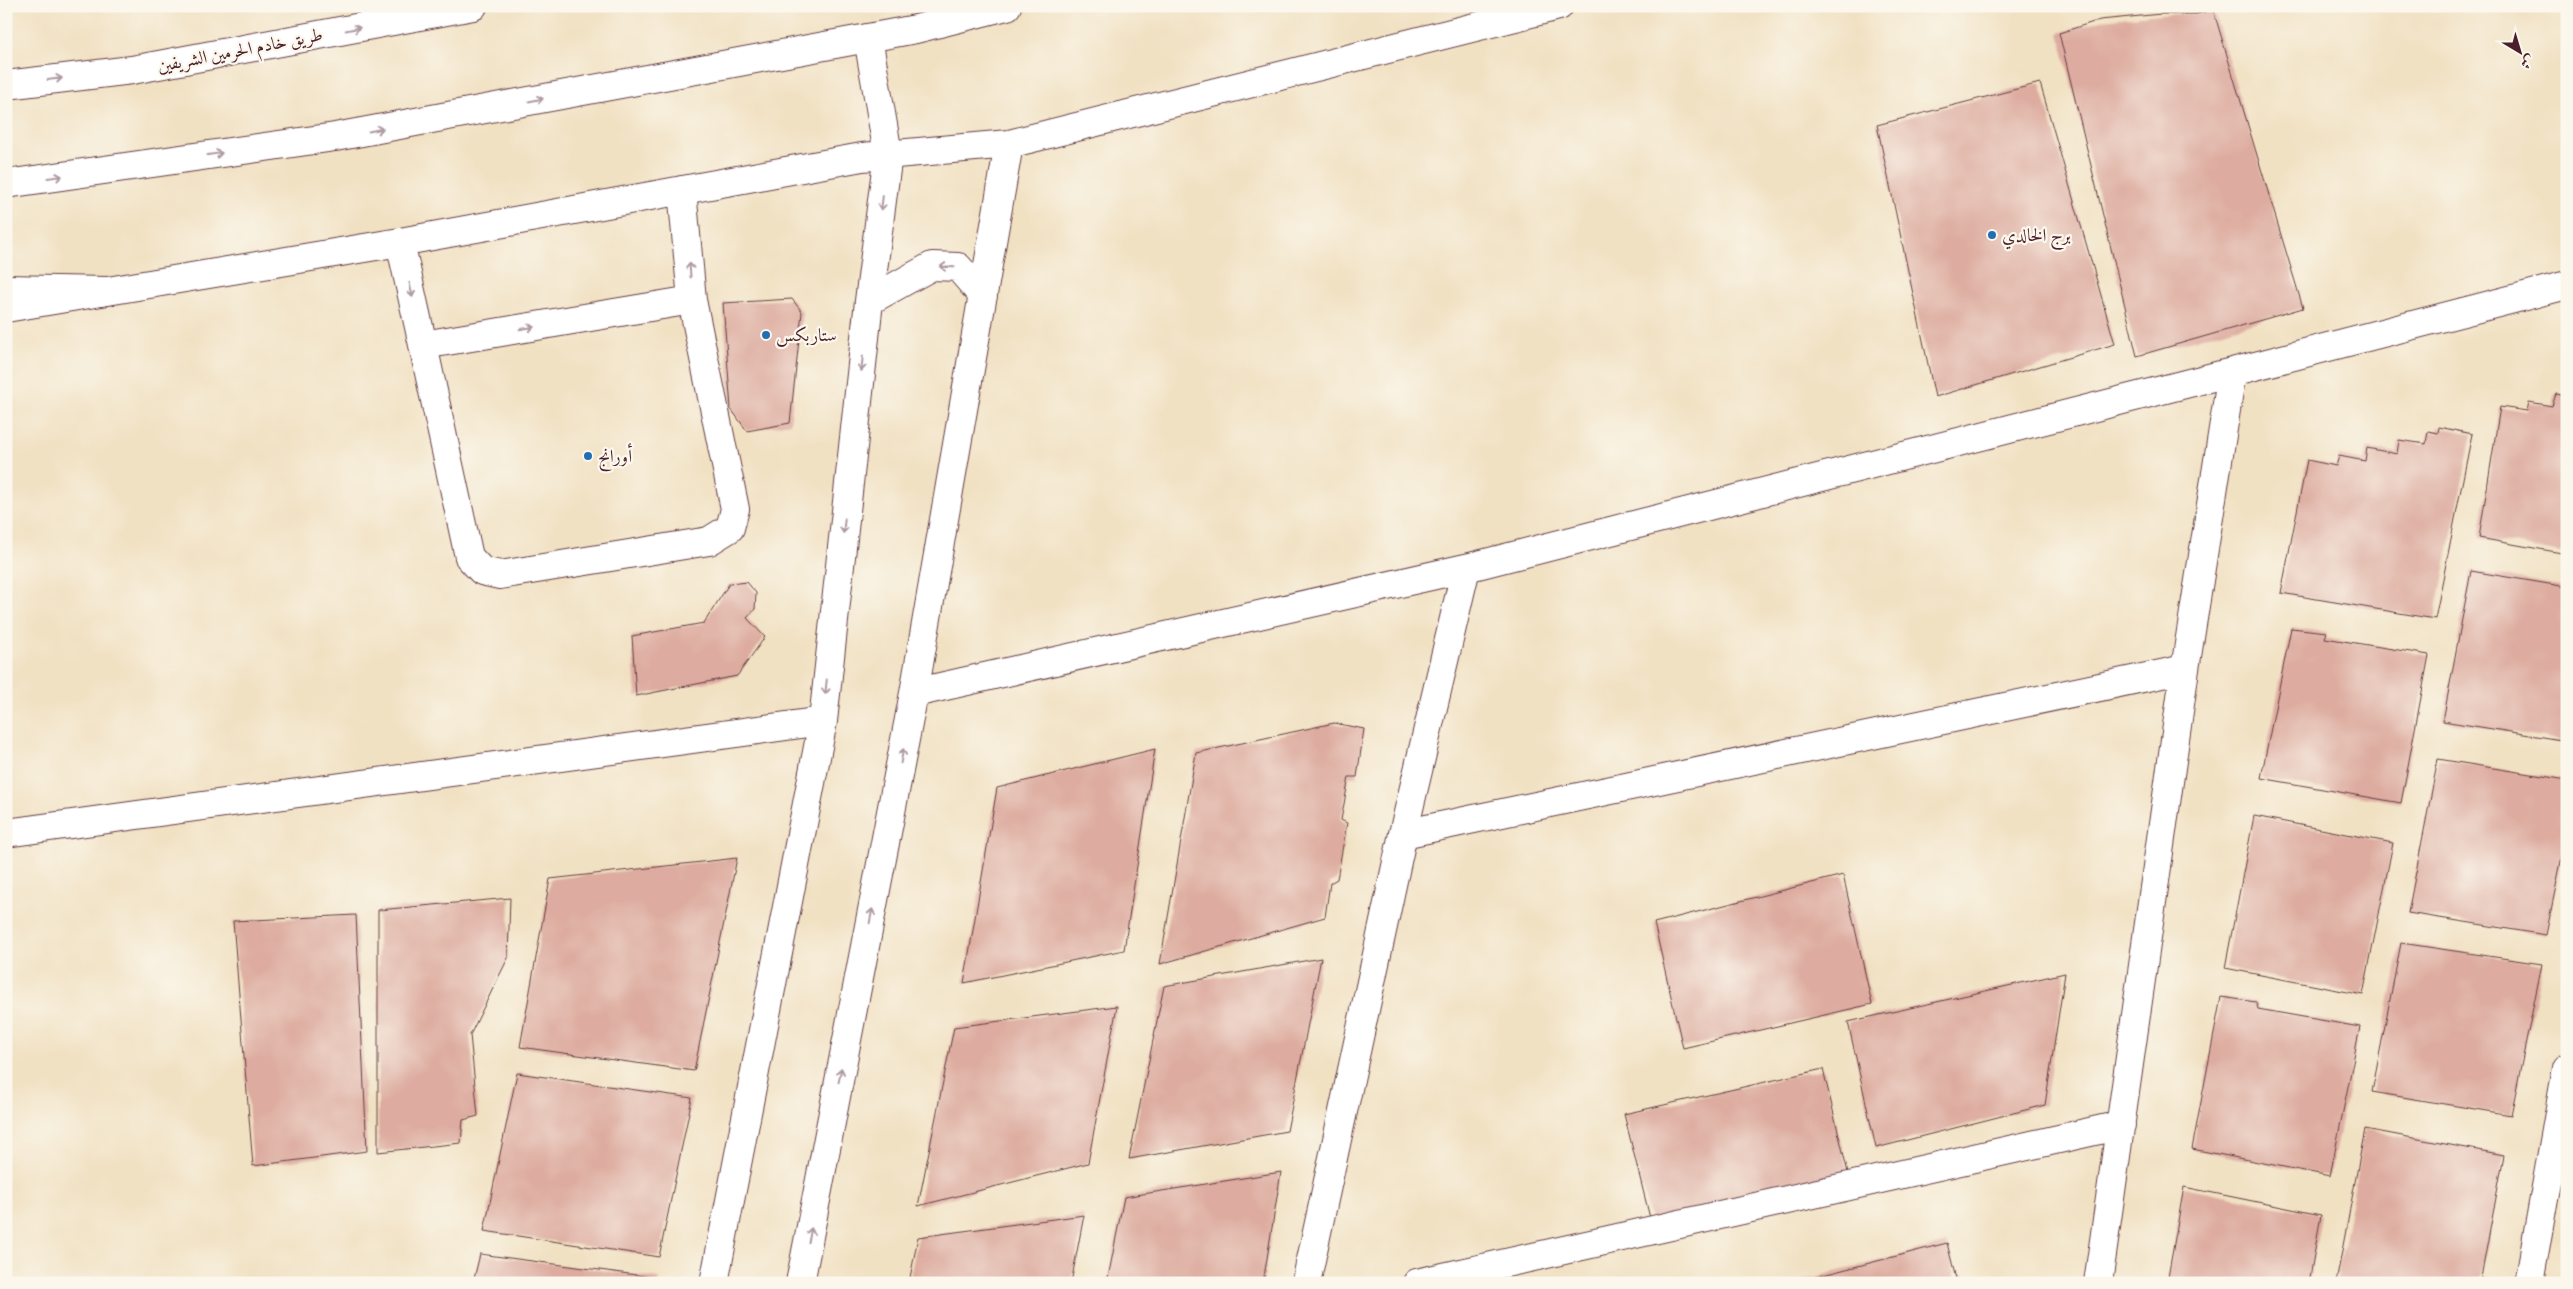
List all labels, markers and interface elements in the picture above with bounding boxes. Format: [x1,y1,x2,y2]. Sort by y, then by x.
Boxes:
street label: طريق خادم الحرمين الشريفين [156,23,325,82]
one-way arrow [344,23,360,33]
north arrow [2496,28,2546,78]
text: ش [2517,51,2538,73]
one-way arrow [46,74,62,84]
one-way arrow [527,95,543,104]
one-way arrow [368,124,384,134]
one-way arrow [207,149,223,159]
one-way arrow [46,172,62,182]
one-way arrow [876,194,886,210]
place label: برج الخالدي [2002,224,2071,251]
marker: برج الخالدي [1986,229,1998,241]
one-way arrow [685,262,694,278]
one-way arrow [940,262,956,271]
one-way arrow [407,281,416,297]
one-way arrow [519,322,535,332]
place label: ستاربكس [776,324,837,347]
marker: ستاربكس [760,329,772,341]
one-way arrow [857,356,867,372]
place label: أورانج [598,443,633,472]
marker: أورانج [582,450,594,462]
one-way arrow [839,517,849,533]
one-way arrow [821,679,831,695]
one-way arrow [897,749,907,765]
one-way arrow [867,908,876,924]
one-way arrow [836,1068,846,1084]
one-way arrow [805,1227,815,1243]

